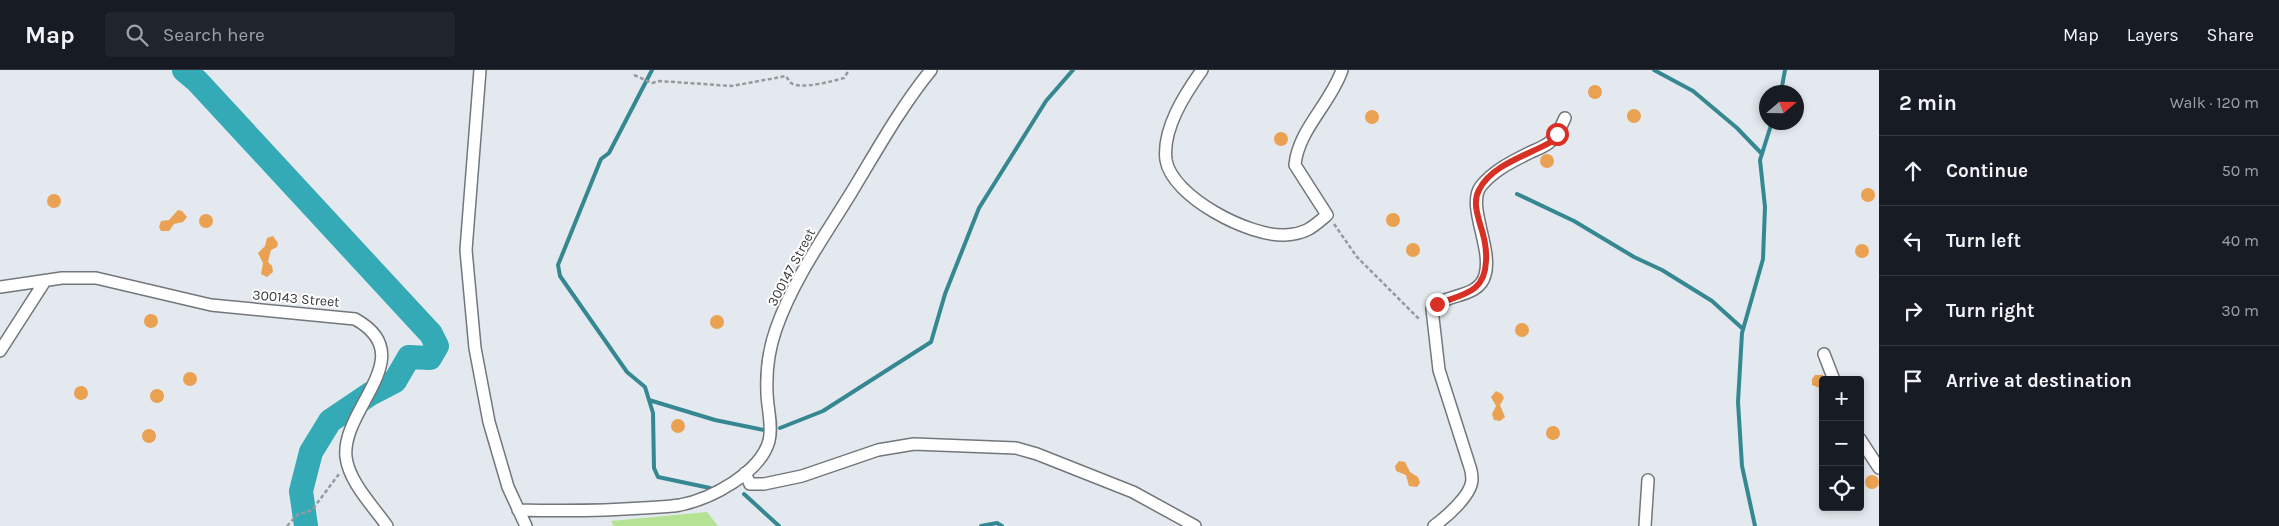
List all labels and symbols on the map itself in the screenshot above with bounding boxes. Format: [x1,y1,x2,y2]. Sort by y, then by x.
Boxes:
north arrow [1759,85,1804,130]
route start [1546,123,1569,146]
street label: 300147 Street [764,225,819,309]
street label: 300143 Street [252,286,340,311]
route end [1426,293,1449,316]

